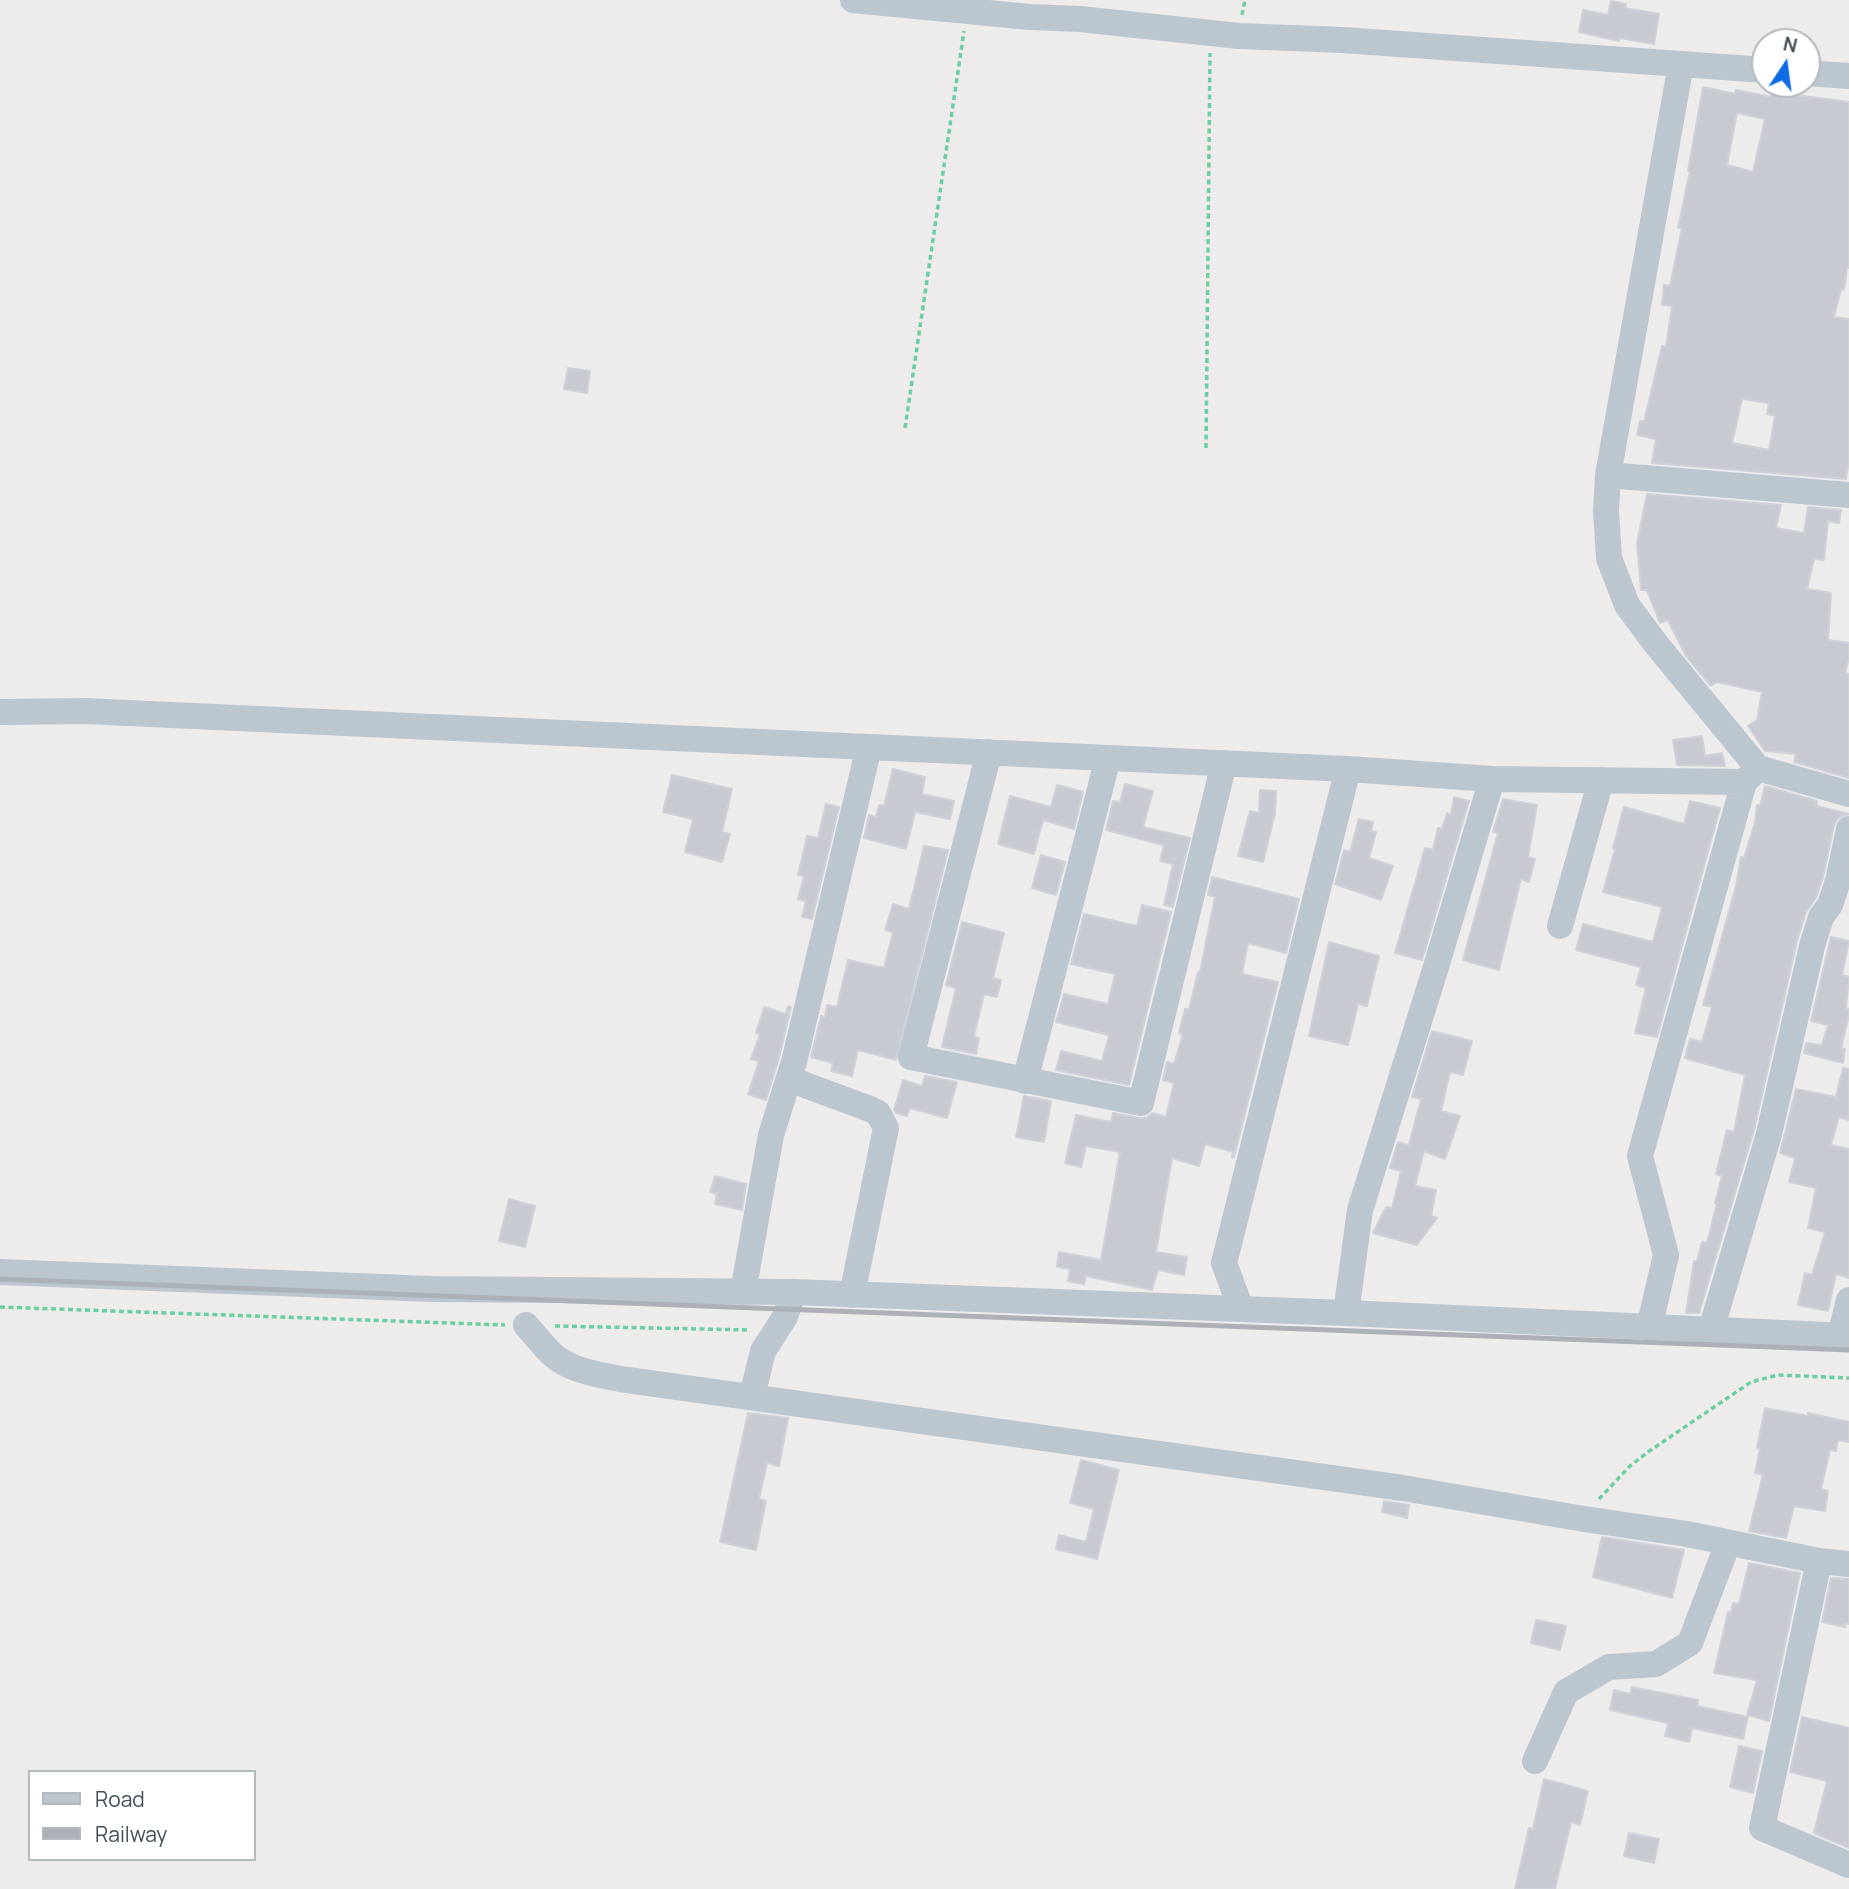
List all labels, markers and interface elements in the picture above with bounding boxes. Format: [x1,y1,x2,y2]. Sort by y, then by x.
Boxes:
north arrow [1751,28,1821,98]
text: N [1781,30,1800,59]
legend [28,1770,256,1861]
text: Road [95,1785,145,1813]
text: Railway [95,1820,167,1848]

